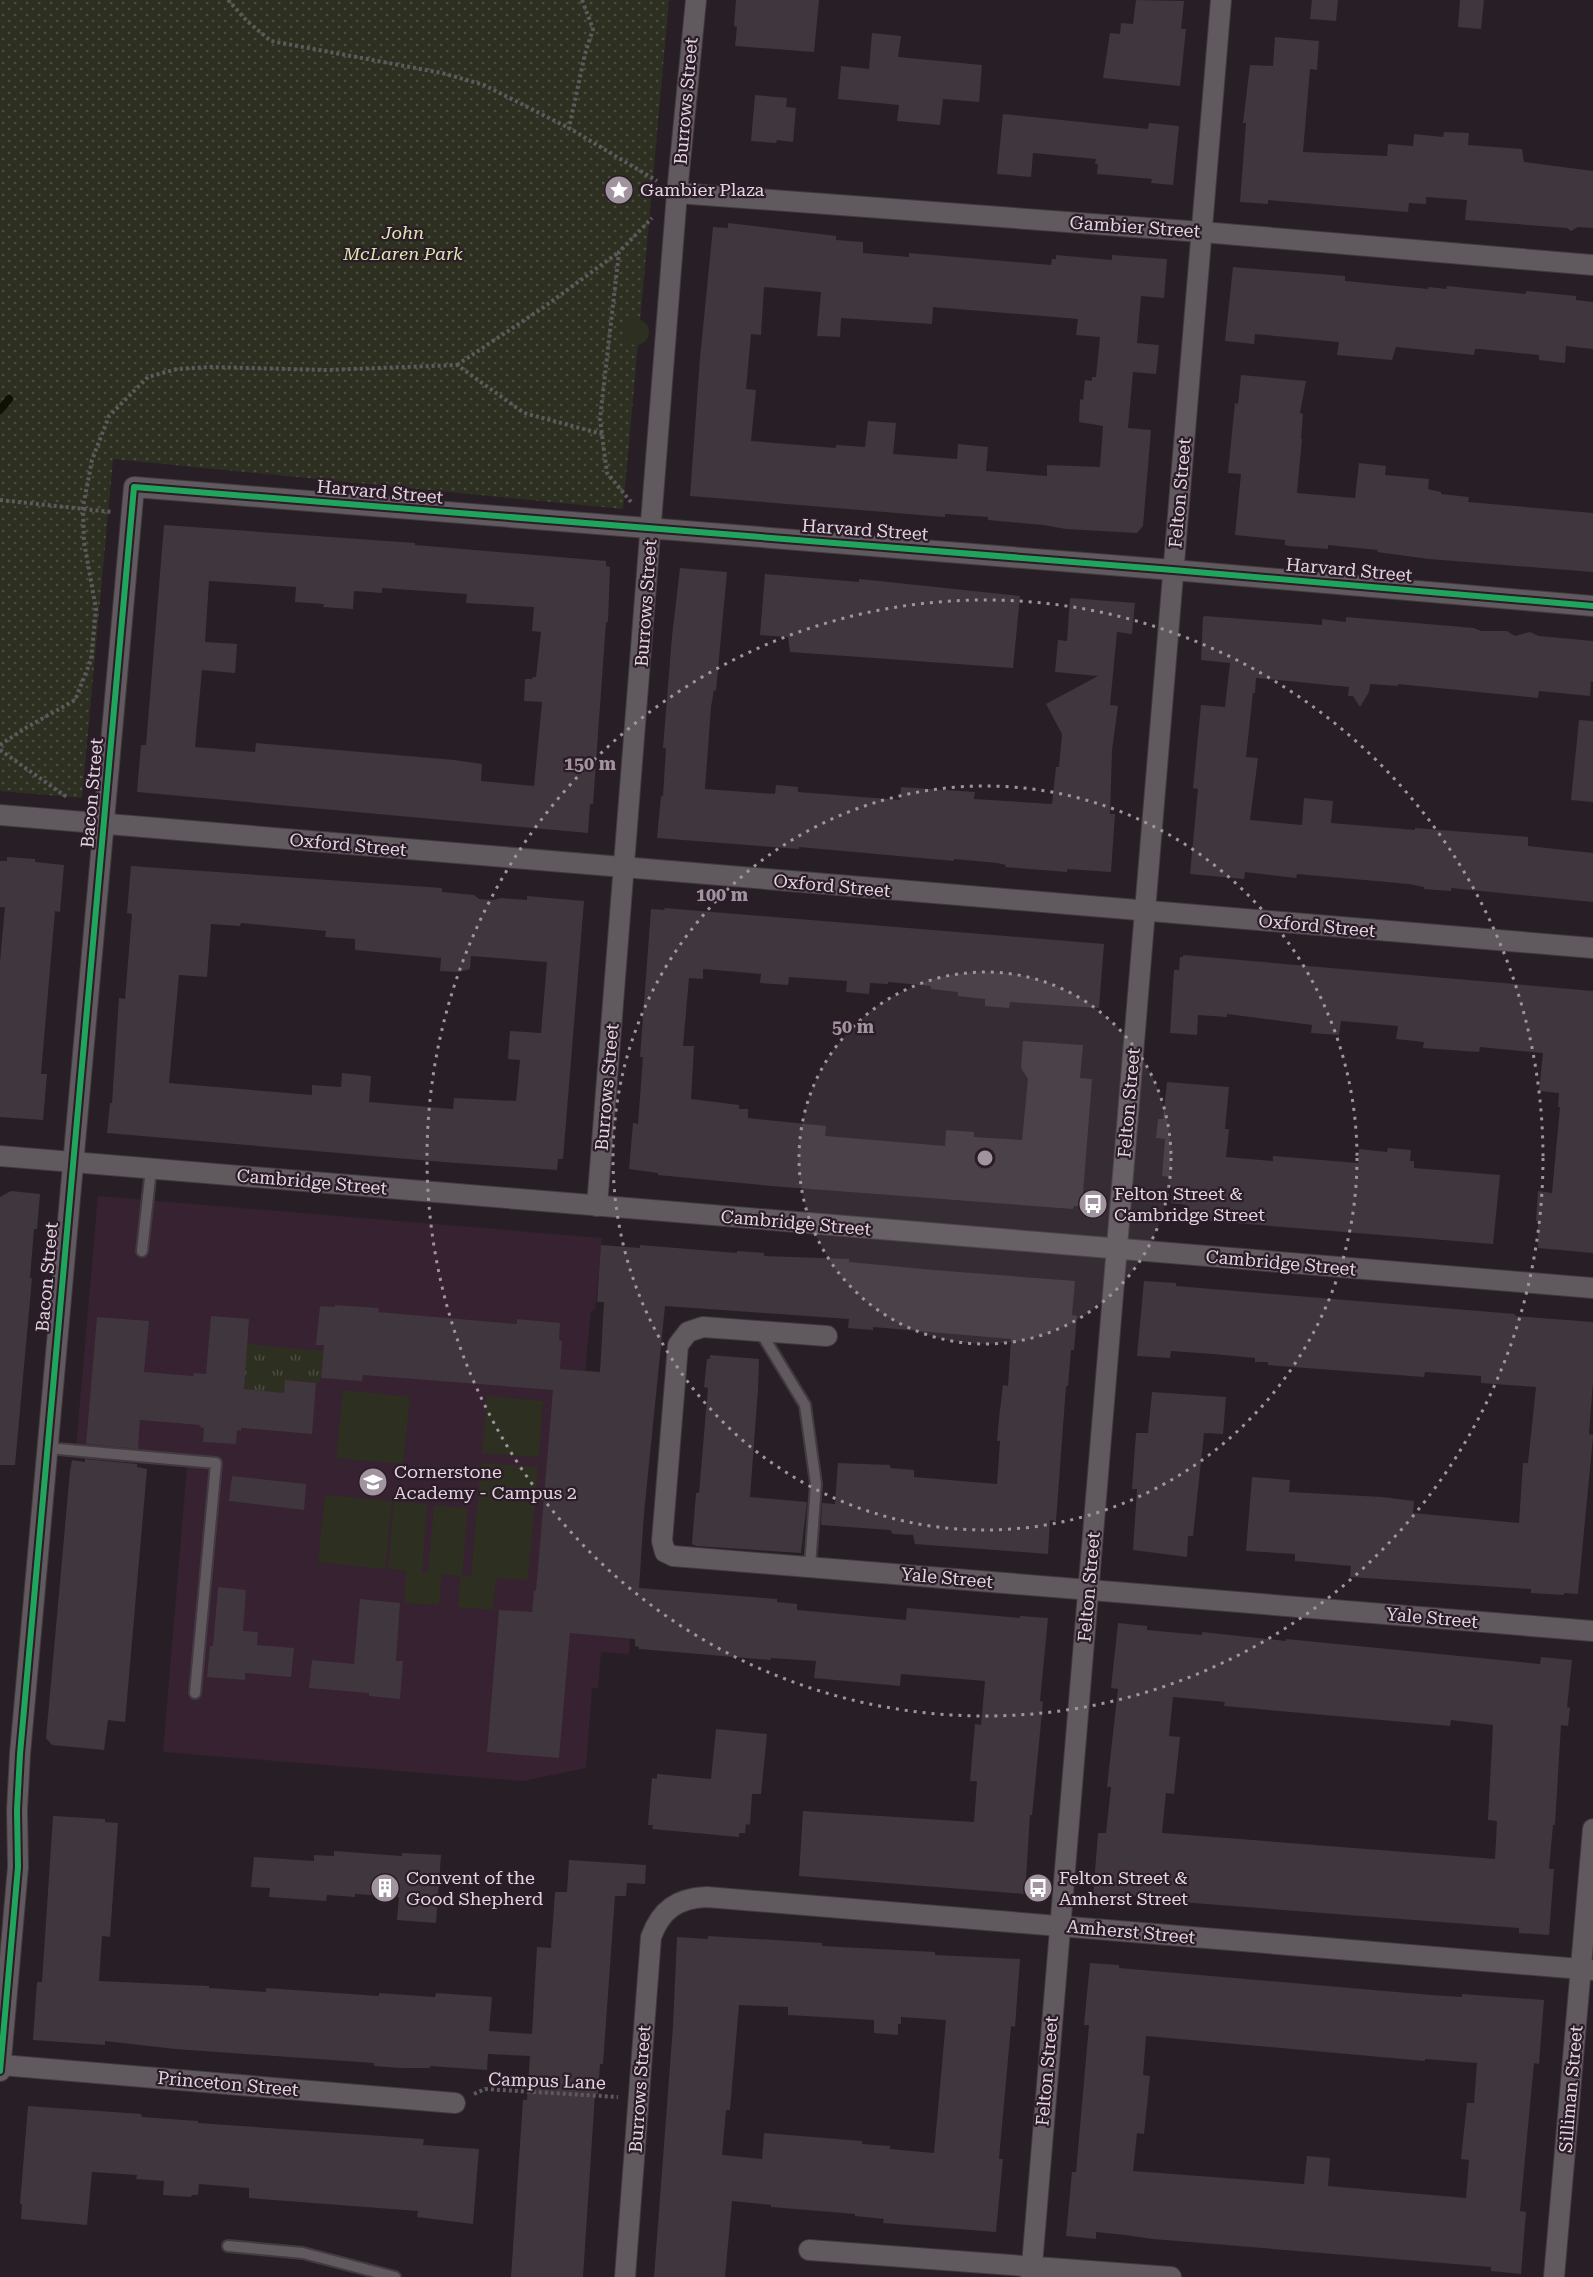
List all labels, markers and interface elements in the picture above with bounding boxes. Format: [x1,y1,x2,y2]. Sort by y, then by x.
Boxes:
street label: Burrows Street [669,36,702,166]
place icon: Gambier Plaza [603,174,635,206]
place label: Gambier Plaza [640,179,765,200]
street label: Gambier Street [1069,211,1201,242]
park label: John McLaren Park [342,222,463,264]
street label: Felton Street [1164,437,1195,549]
street label: Harvard Street [316,476,445,508]
street label: Harvard Street [801,515,929,544]
street label: Burrows Street [631,538,660,668]
street label: Harvard Street [1285,554,1414,586]
street label: Bacon Street [76,737,107,849]
text: 150 m [564,753,617,774]
street label: Oxford Street [289,829,408,860]
street label: Oxford Street [773,870,892,901]
text: 100 m [696,884,749,905]
street label: Oxford Street [1258,910,1377,941]
text: 50 m [832,1016,875,1037]
street label: Burrows Street [590,1022,623,1152]
street label: Felton Street [1113,1047,1144,1159]
centre of rings [975,1148,995,1168]
street label: Cambridge Street [236,1164,388,1199]
place label: Felton Street & Cambridge Street [1114,1183,1265,1225]
bus stop icon: Felton Street & Cambridge Street [1077,1188,1109,1220]
street label: Cambridge Street [720,1205,872,1240]
street label: Bacon Street [31,1221,62,1333]
street label: Cambridge Street [1205,1245,1357,1280]
place label: Cornerstone Academy - Campus 2 [394,1461,577,1503]
school or university icon: Cornerstone Academy - Campus 2 [357,1466,389,1498]
street label: Felton Street [1073,1531,1104,1643]
street label: Yale Street [900,1563,994,1592]
street label: Yale Street [1385,1603,1479,1632]
place label: Convent of the Good Shepherd [406,1867,544,1909]
place label: Felton Street & Amherst Street [1059,1867,1188,1909]
building icon: Convent of the Good Shepherd [369,1872,401,1904]
bus stop icon: Felton Street & Amherst Street [1022,1872,1054,1904]
street label: Amherst Street [1066,1915,1197,1948]
street label: Felton Street [1031,2015,1062,2127]
street label: Burrows Street [625,2024,654,2154]
street label: Silliman Street [1554,2024,1587,2154]
street label: Princeton Street [157,2067,300,2100]
street label: Campus Lane [488,2068,606,2093]

